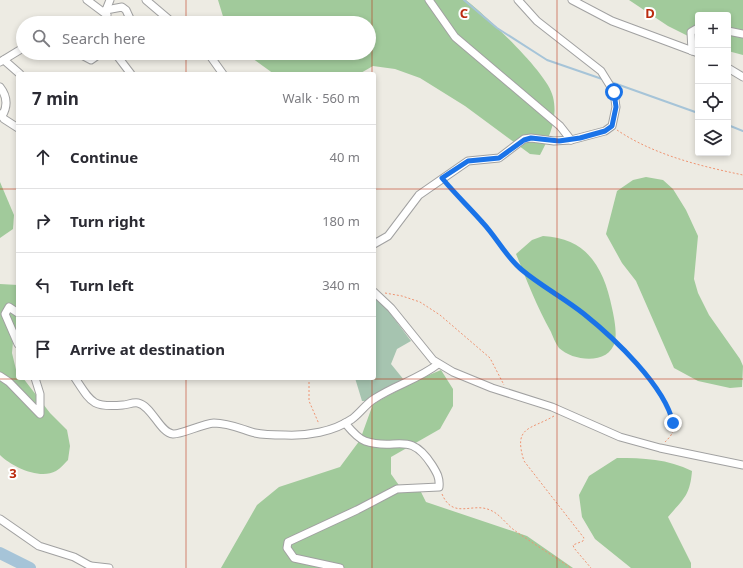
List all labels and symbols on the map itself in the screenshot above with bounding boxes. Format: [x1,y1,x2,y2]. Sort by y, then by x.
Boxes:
text: C [460,4,468,22]
text: D [645,4,655,22]
route start [605,83,623,101]
route end [664,414,682,432]
text: 3 [9,464,17,482]

